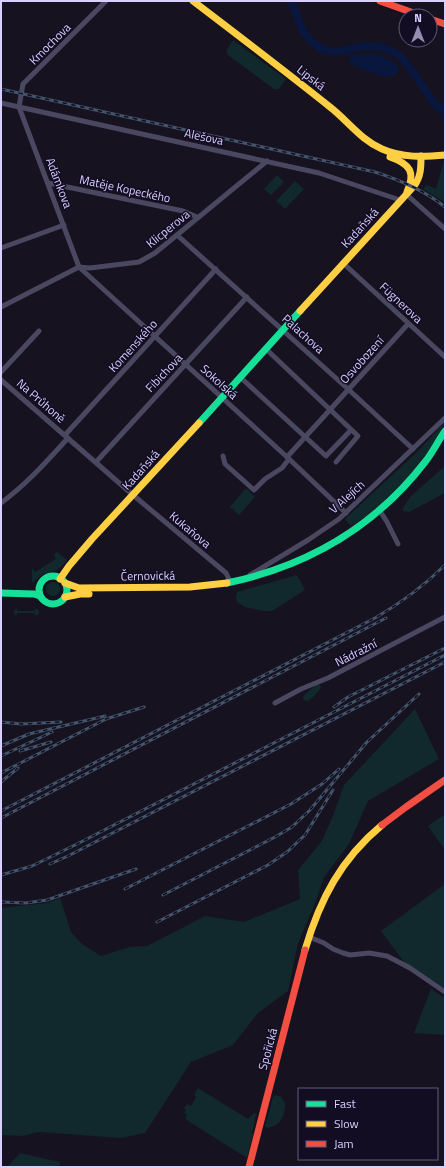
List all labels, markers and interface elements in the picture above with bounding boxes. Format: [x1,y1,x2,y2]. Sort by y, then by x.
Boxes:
north arrow [398,8,438,48]
text: N [414,10,422,26]
street label: Kmochova [24,18,75,69]
street label: Lipská [293,60,330,95]
street label: Alešova [183,123,225,150]
street label: Adámkova [41,155,78,211]
street label: Matěje Kopeckého [78,170,172,207]
street label: Kadaňská [336,203,383,252]
street label: Klicperova [142,205,194,252]
street label: Fügnerova [375,278,427,328]
street label: Palachova [278,309,329,358]
street label: Komenského [104,315,162,376]
street label: Osvobození [335,331,389,388]
street label: Fibichova [140,349,187,397]
street label: Sokolská [196,360,242,404]
street label: Na Průhoně [13,374,70,427]
street label: Kadaňská [117,445,164,494]
street label: V Alejích [324,475,369,518]
street label: Kukaňova [165,507,215,553]
street label: Černovická [121,566,175,585]
street label: Nádražní [331,633,381,671]
street label: Spořická [253,1026,282,1072]
legend [298,1088,438,1160]
text: Fast [334,1094,357,1113]
text: Slow [334,1114,359,1133]
text: Jam [334,1134,354,1153]

